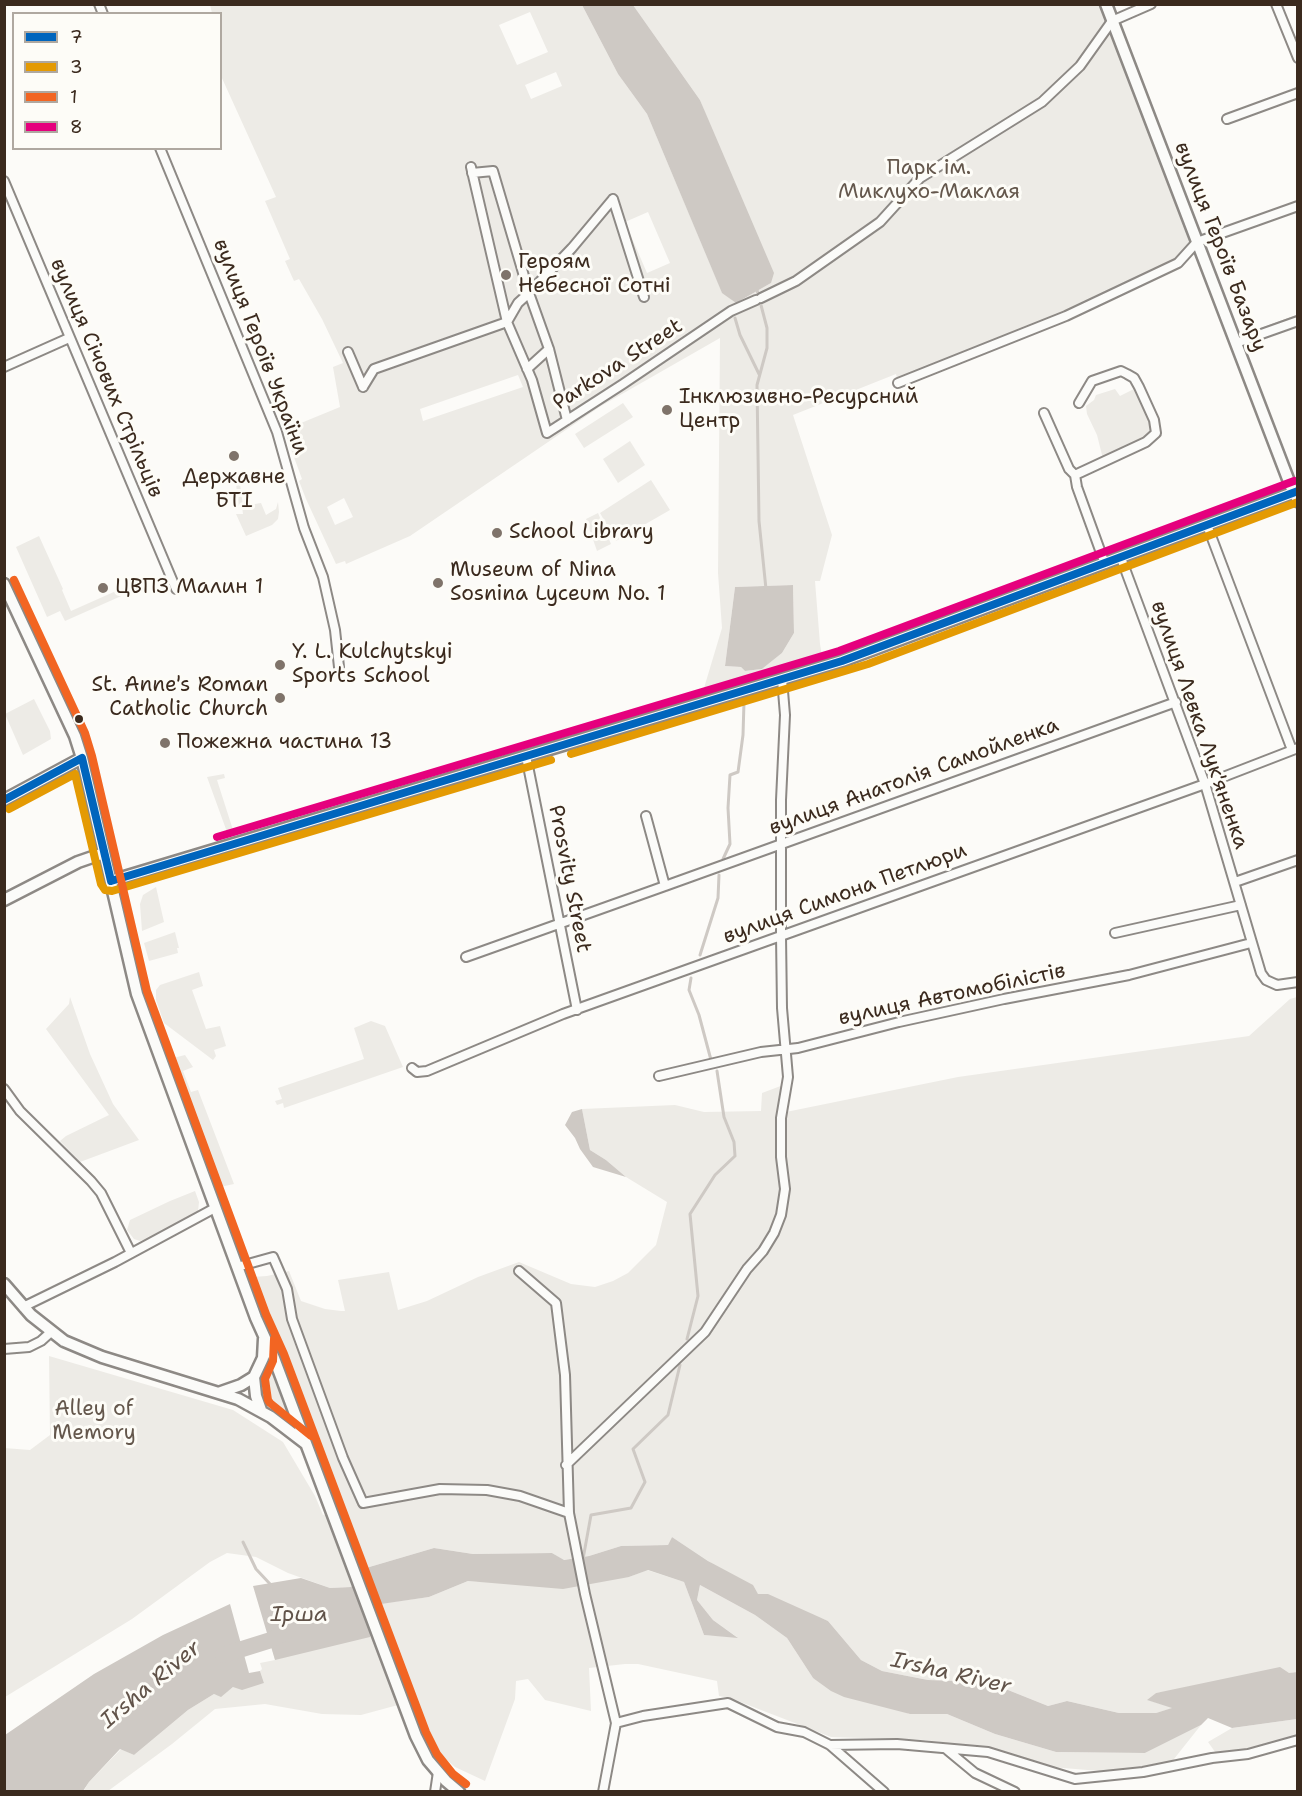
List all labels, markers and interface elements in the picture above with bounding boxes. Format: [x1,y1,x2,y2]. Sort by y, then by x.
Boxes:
legend [12,12,222,150]
text: 7 [70,25,83,49]
text: 3 [70,55,83,79]
text: 1 [70,85,78,109]
text: 8 [70,115,83,139]
street label: вулиця Героїв Базару [1168,139,1272,355]
park label: Парк ім. Миклухо-Маклая [838,156,1020,206]
street label: вулиця Героїв України [207,236,313,458]
place label: Героям Небесної Сотні [518,250,671,300]
street label: вулиця Січових Стрільців [44,255,168,501]
marker: Героям Небесної Сотні [499,268,513,282]
street label: Parkova Street [549,314,687,416]
place label: Інклюзивно-Ресурсний Центр [679,385,918,435]
marker: Інклюзивно-Ресурсний Центр [660,403,674,417]
marker: Державне БТІ [227,449,241,463]
place label: Державне БТІ [182,465,286,515]
place label: School Library [509,520,654,546]
marker: School Library [490,526,504,540]
place label: Museum of Nina Sosnina Lyceum No. 1 [450,558,666,608]
place label: ЦВПЗ Малин 1 [115,575,264,601]
marker: Museum of Nina Sosnina Lyceum No. 1 [431,576,445,590]
marker: ЦВПЗ Малин 1 [96,581,110,595]
street label: вулиця Левка Лук'яненка [1145,598,1253,852]
place label: Y. L. Kulchytskyi Sports School [292,640,453,690]
marker: Y. L. Kulchytskyi Sports School [273,658,287,672]
place label: St. Anne's Roman Catholic Church [91,673,268,723]
marker: St. Anne's Roman Catholic Church [273,691,287,705]
unlabelled marker [73,713,85,725]
street label: вулиця Анатолія Самойленка [766,713,1062,841]
place label: Пожежна частина 13 [177,730,392,756]
marker: Пожежна частина 13 [158,736,172,750]
street label: Prosvity Street [542,803,596,955]
street label: вулиця Симона Петлюри [720,838,970,950]
street label: вулиця Автомобілістів [836,959,1068,1031]
park label: Alley of Memory [52,1397,136,1447]
water label: Ірша [270,1602,328,1628]
water label: Irsha River [96,1635,206,1735]
water label: Irsha River [888,1647,1014,1701]

